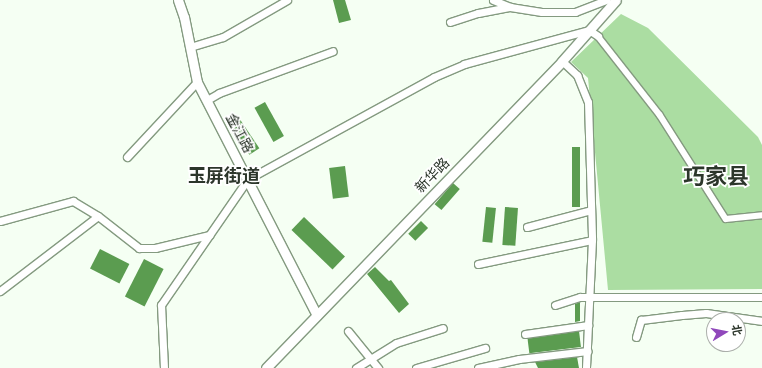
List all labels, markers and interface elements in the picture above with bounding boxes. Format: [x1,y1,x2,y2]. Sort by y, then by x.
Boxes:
street label: 金江路 [223,111,257,155]
street label: 新华路 [411,154,453,196]
district label: 巧家县 [683,164,749,190]
district label: 玉屏街道 [188,165,260,187]
north arrow [706,312,746,352]
text: 北 [729,323,745,337]

